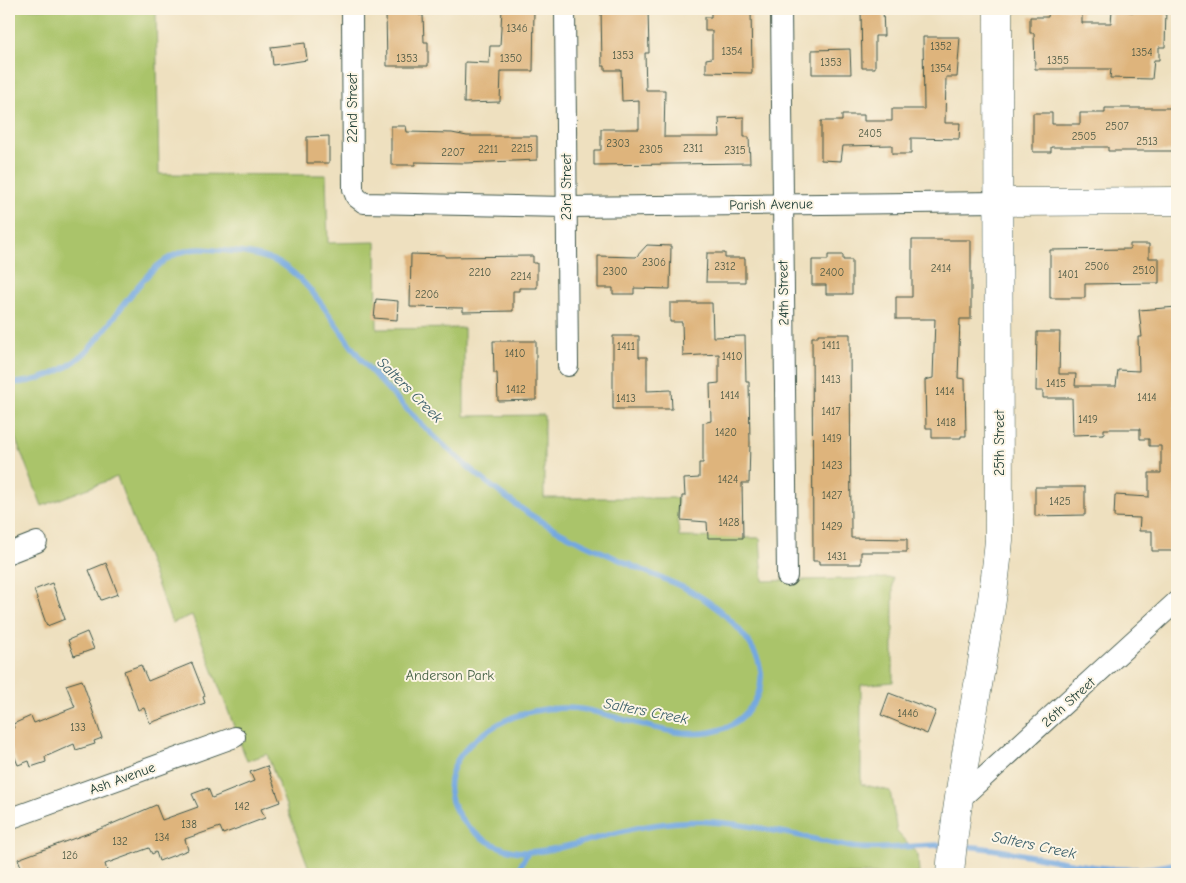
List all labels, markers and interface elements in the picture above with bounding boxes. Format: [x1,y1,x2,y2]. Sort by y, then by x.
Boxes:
house number: 1346 [506,22,528,35]
house number: 1352 [930,40,952,53]
house number: 1354 [721,45,743,58]
house number: 1354 [1131,46,1153,59]
house number: 1353 [612,49,634,62]
house number: 1353 [396,52,418,65]
house number: 1350 [500,52,522,65]
house number: 1355 [1047,54,1069,67]
house number: 1353 [820,56,842,69]
house number: 1354 [930,62,952,75]
street label: 22nd Street [344,72,361,143]
house number: 2507 [1105,120,1129,133]
house number: 2405 [858,127,882,140]
house number: 2505 [1072,130,1096,143]
house number: 2513 [1136,135,1158,148]
house number: 2303 [606,137,630,150]
house number: 2215 [511,142,533,155]
house number: 2311 [683,142,703,155]
house number: 2211 [478,143,498,156]
house number: 2305 [639,143,663,156]
house number: 2315 [724,144,746,157]
house number: 2207 [441,146,465,159]
street label: 23rd Street [558,153,575,220]
street label: Parish Avenue [729,195,813,214]
house number: 2306 [642,256,666,269]
street label: 24th Street [774,259,793,326]
house number: 2312 [714,260,736,273]
house number: 2506 [1085,260,1109,273]
house number: 2414 [931,262,951,275]
house number: 2510 [1133,264,1155,277]
house number: 2300 [603,265,627,278]
house number: 2210 [469,266,491,279]
house number: 2400 [820,266,844,279]
house number: 1401 [1058,268,1078,281]
house number: 2214 [510,270,532,283]
house number: 2206 [415,288,439,301]
house number: 1411 [822,339,840,352]
house number: 1411 [617,340,635,353]
house number: 1410 [505,347,525,360]
house number: 1410 [722,350,742,363]
water label: Salters Creek [373,353,447,427]
house number: 1413 [821,373,841,386]
house number: 1415 [1046,377,1066,390]
house number: 1412 [506,383,526,396]
house number: 1414 [935,385,955,398]
house number: 1414 [720,389,740,402]
house number: 1414 [1137,391,1157,404]
house number: 1413 [616,392,636,405]
house number: 1417 [821,405,841,418]
street label: 25th Street [991,409,1008,476]
house number: 1419 [1078,413,1098,426]
house number: 1418 [936,416,956,429]
house number: 1420 [715,426,737,439]
house number: 1419 [822,432,842,445]
house number: 1423 [822,459,842,472]
house number: 1424 [718,473,738,486]
house number: 1427 [822,489,842,502]
house number: 1425 [1049,495,1071,508]
house number: 1428 [718,516,740,529]
house number: 1429 [821,520,843,533]
house number: 1431 [827,550,847,563]
park label: Anderson Park [406,667,494,684]
street label: 26th Street [1038,673,1099,731]
water label: Salters Creek [602,694,690,728]
house number: 1446 [898,707,919,720]
house number: 133 [70,721,86,734]
street label: Ash Avenue [87,759,157,798]
house number: 142 [234,800,250,813]
house number: 138 [181,818,197,831]
water label: Salters Creek [990,827,1078,863]
house number: 134 [154,831,170,844]
house number: 132 [112,835,128,848]
house number: 126 [62,849,78,862]

